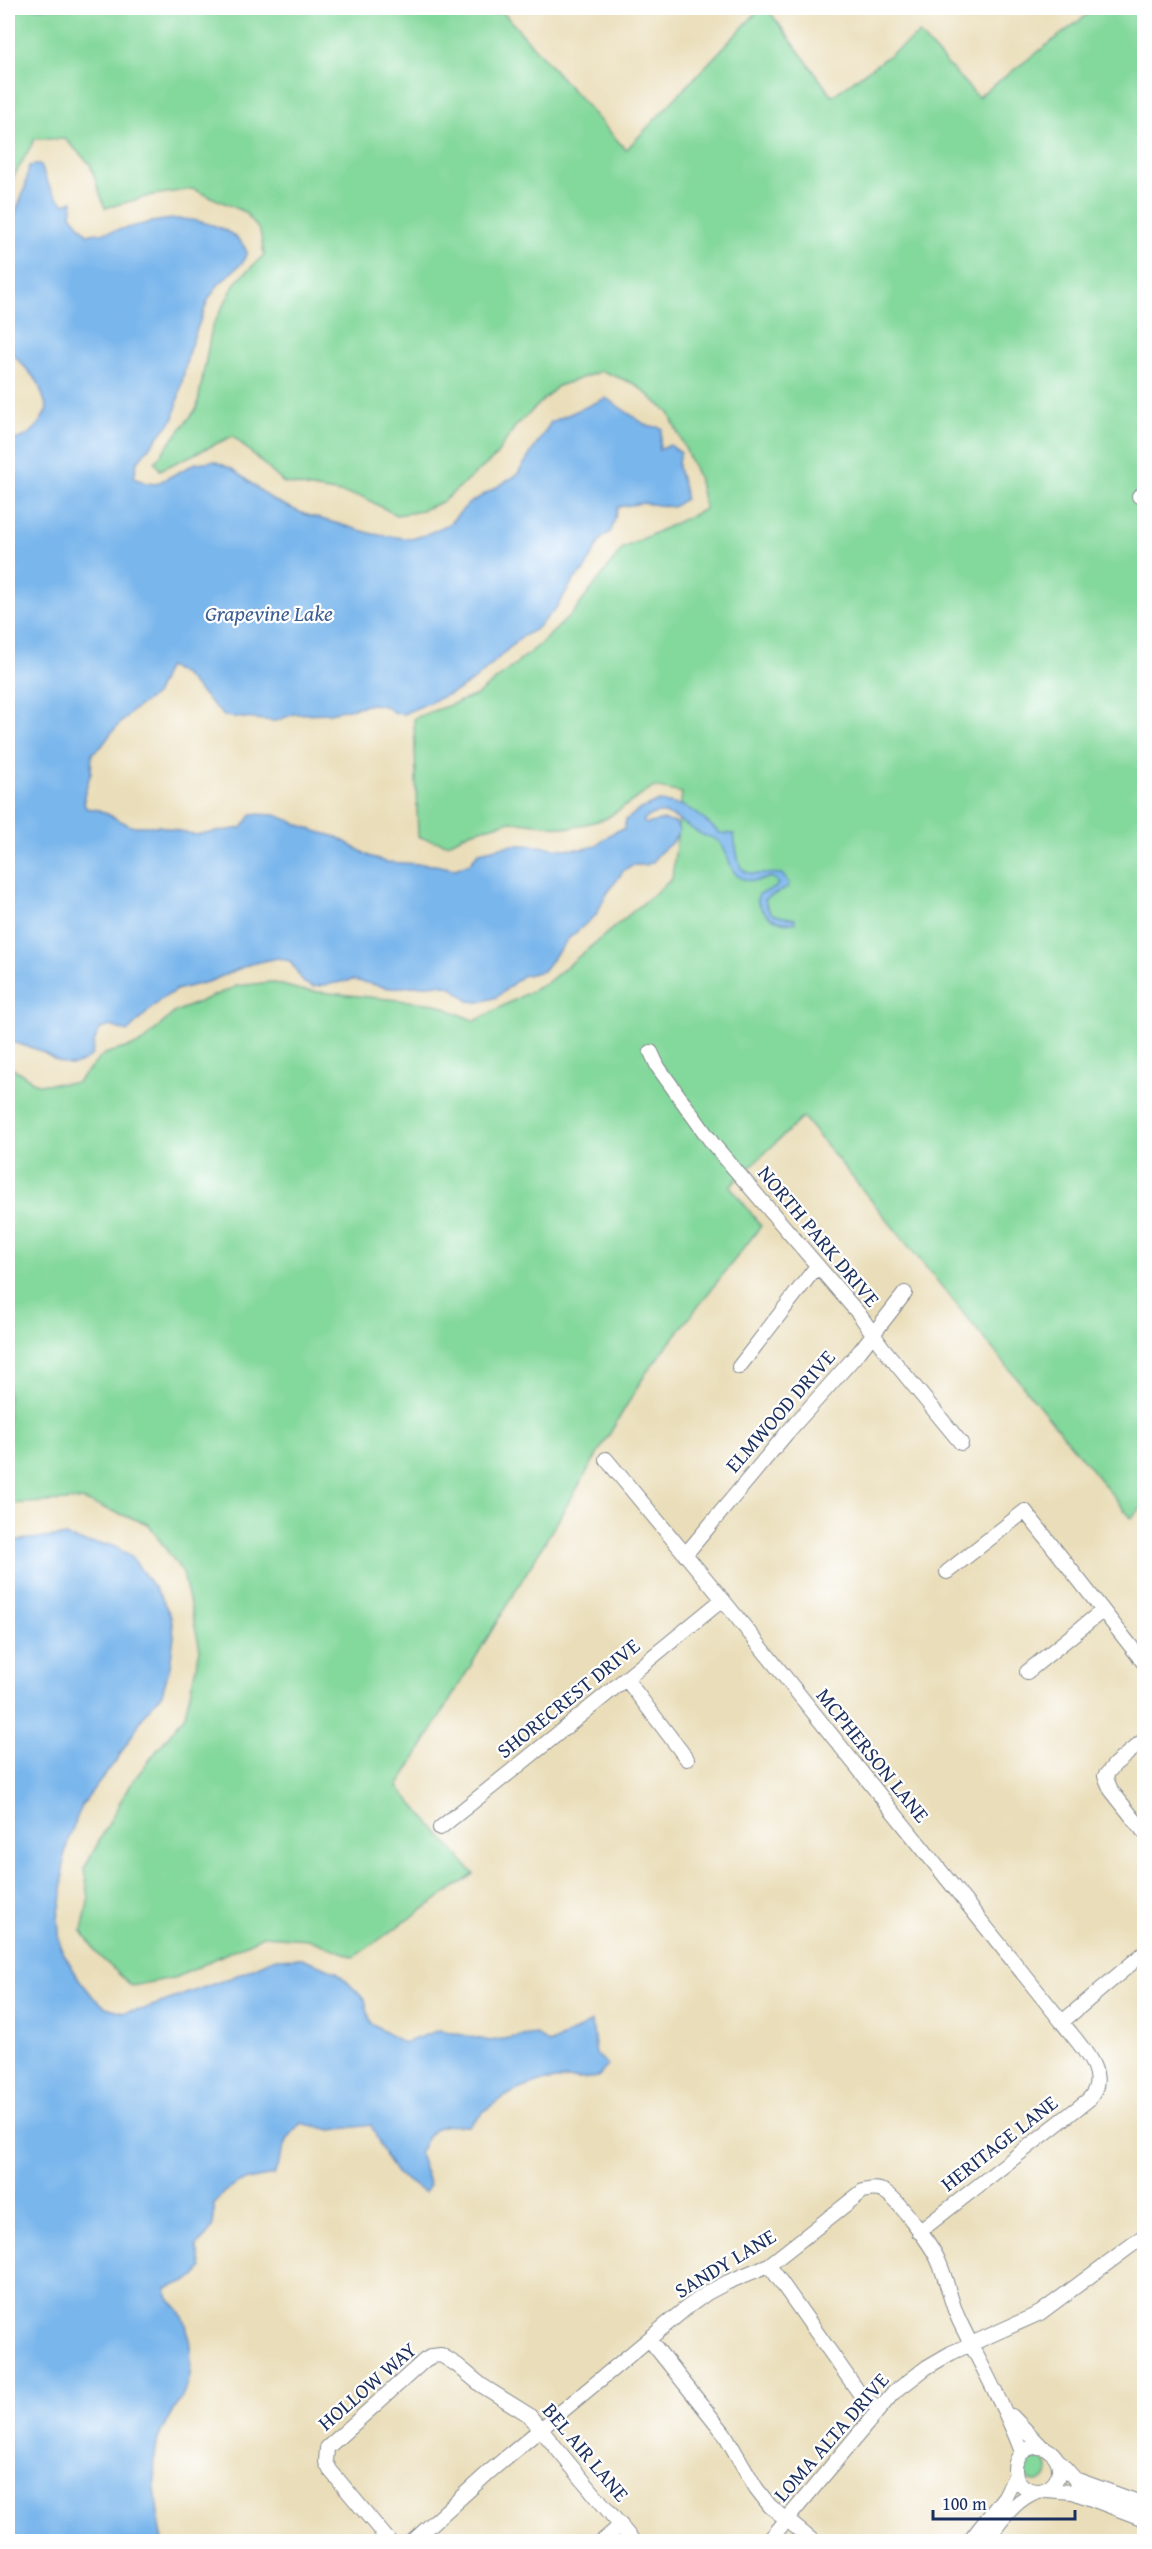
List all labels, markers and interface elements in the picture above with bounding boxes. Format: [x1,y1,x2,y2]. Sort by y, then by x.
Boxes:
water label: Grapevine Lake [205,597,333,629]
street label: NORTH PARK DRIVE [751,1159,888,1314]
street label: ELMWOOD DRIVE [718,1342,842,1479]
street label: SHORECREST DRIVE [490,1630,646,1765]
street label: MCPHERSON LANE [809,1681,937,1829]
street label: HERITAGE LANE [934,2087,1064,2199]
street label: SANDY LANE [668,2220,782,2305]
street label: HOLLOW WAY [311,2334,424,2438]
street label: LOMA ALTA DRIVE [766,2365,896,2509]
street label: BEL AIR LANE [535,2396,637,2508]
scale bar [933,2483,1076,2521]
text: 100 m [942,2490,987,2517]

